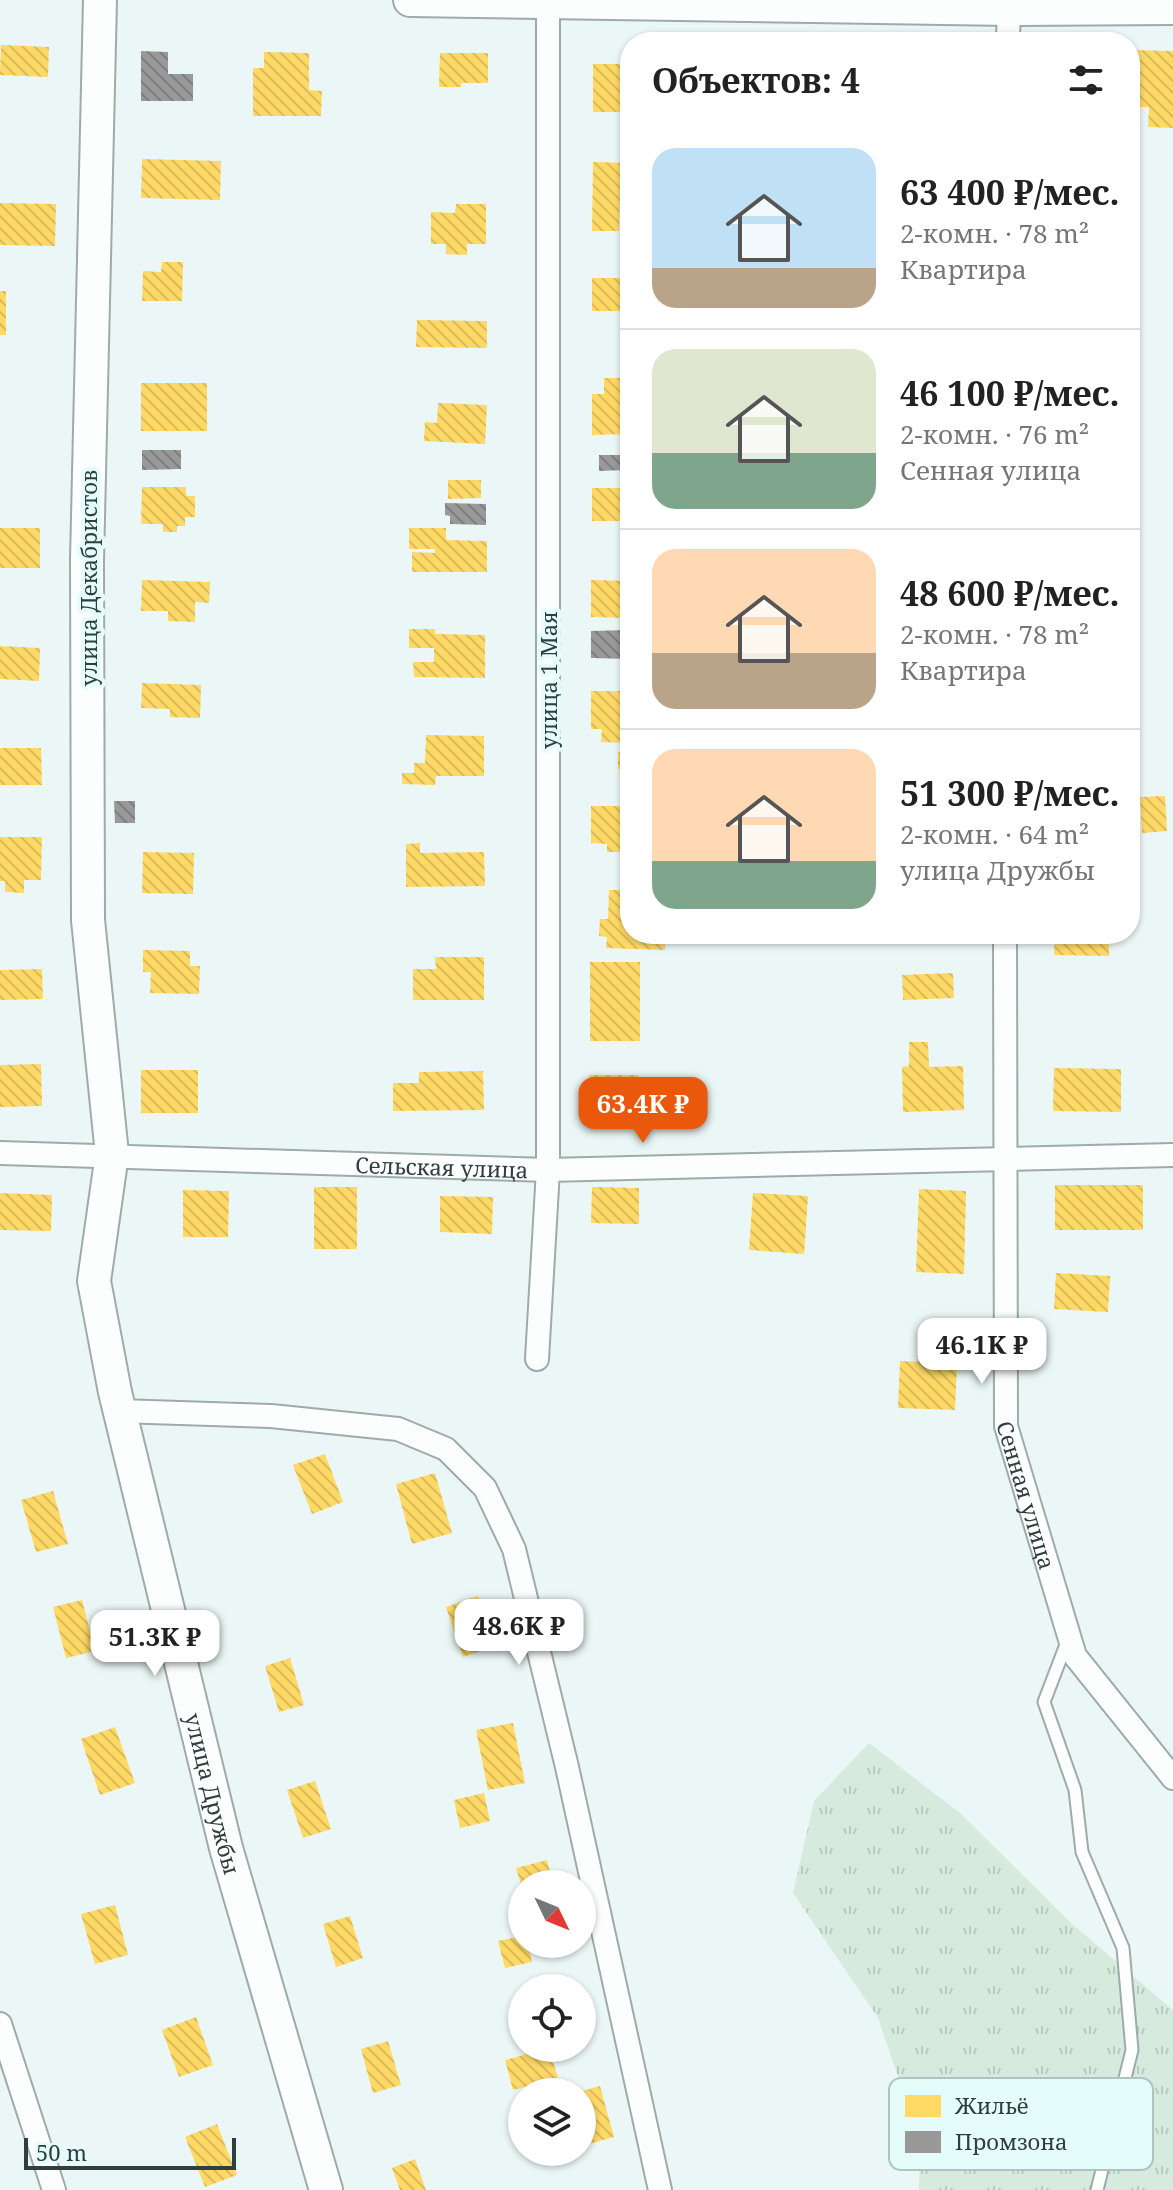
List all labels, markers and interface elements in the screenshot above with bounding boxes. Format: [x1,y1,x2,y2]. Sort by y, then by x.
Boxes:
text: Объектов: 4 [652,57,860,103]
icon: filters [1064,58,1108,102]
text: 63 400 ₽/мес. [900,169,1120,215]
icon: home [716,180,812,276]
text: 2-комн. · 78 m² [900,215,1089,251]
text: Квартира [900,251,1027,287]
text: 46 100 ₽/мес. [900,370,1120,416]
icon: home [716,381,812,477]
text: 2-комн. · 76 m² [900,416,1089,452]
text: Сенная улица [900,452,1081,488]
street label: улица Декабристов [73,470,103,686]
text: 48 600 ₽/мес. [900,570,1120,616]
icon: home [716,581,812,677]
street label: улица 1 Мая [533,611,563,749]
text: 2-комн. · 78 m² [900,616,1089,652]
text: Квартира [900,652,1027,688]
text: 51 300 ₽/мес. [900,770,1120,816]
icon: home [716,781,812,877]
text: 2-комн. · 64 m² [900,816,1089,852]
text: улица Дружбы [900,852,1095,888]
pin: 63.4K ₽ [569,1077,717,1145]
text: 63.4K ₽ [597,1085,689,1121]
street label: Сельская улица [355,1149,529,1184]
pin: 46.1K ₽ [908,1318,1056,1386]
text: 46.1K ₽ [936,1326,1028,1362]
street label: Сенная улица [990,1417,1063,1573]
pin: 48.6K ₽ [445,1599,593,1667]
text: 48.6K ₽ [473,1607,565,1643]
pin: 51.3K ₽ [81,1610,229,1678]
text: 51.3K ₽ [109,1618,201,1654]
street label: улица Дружбы [179,1710,248,1878]
north arrow [508,1870,596,1958]
map controls [508,1870,596,2166]
button: locate [508,1974,596,2062]
button: layers [508,2078,596,2166]
legend [889,2078,1153,2170]
text: Жильё [954,2090,1028,2120]
text: Промзона [955,2126,1068,2156]
scale bar [24,2134,236,2170]
text: 50 m [36,2137,87,2167]

